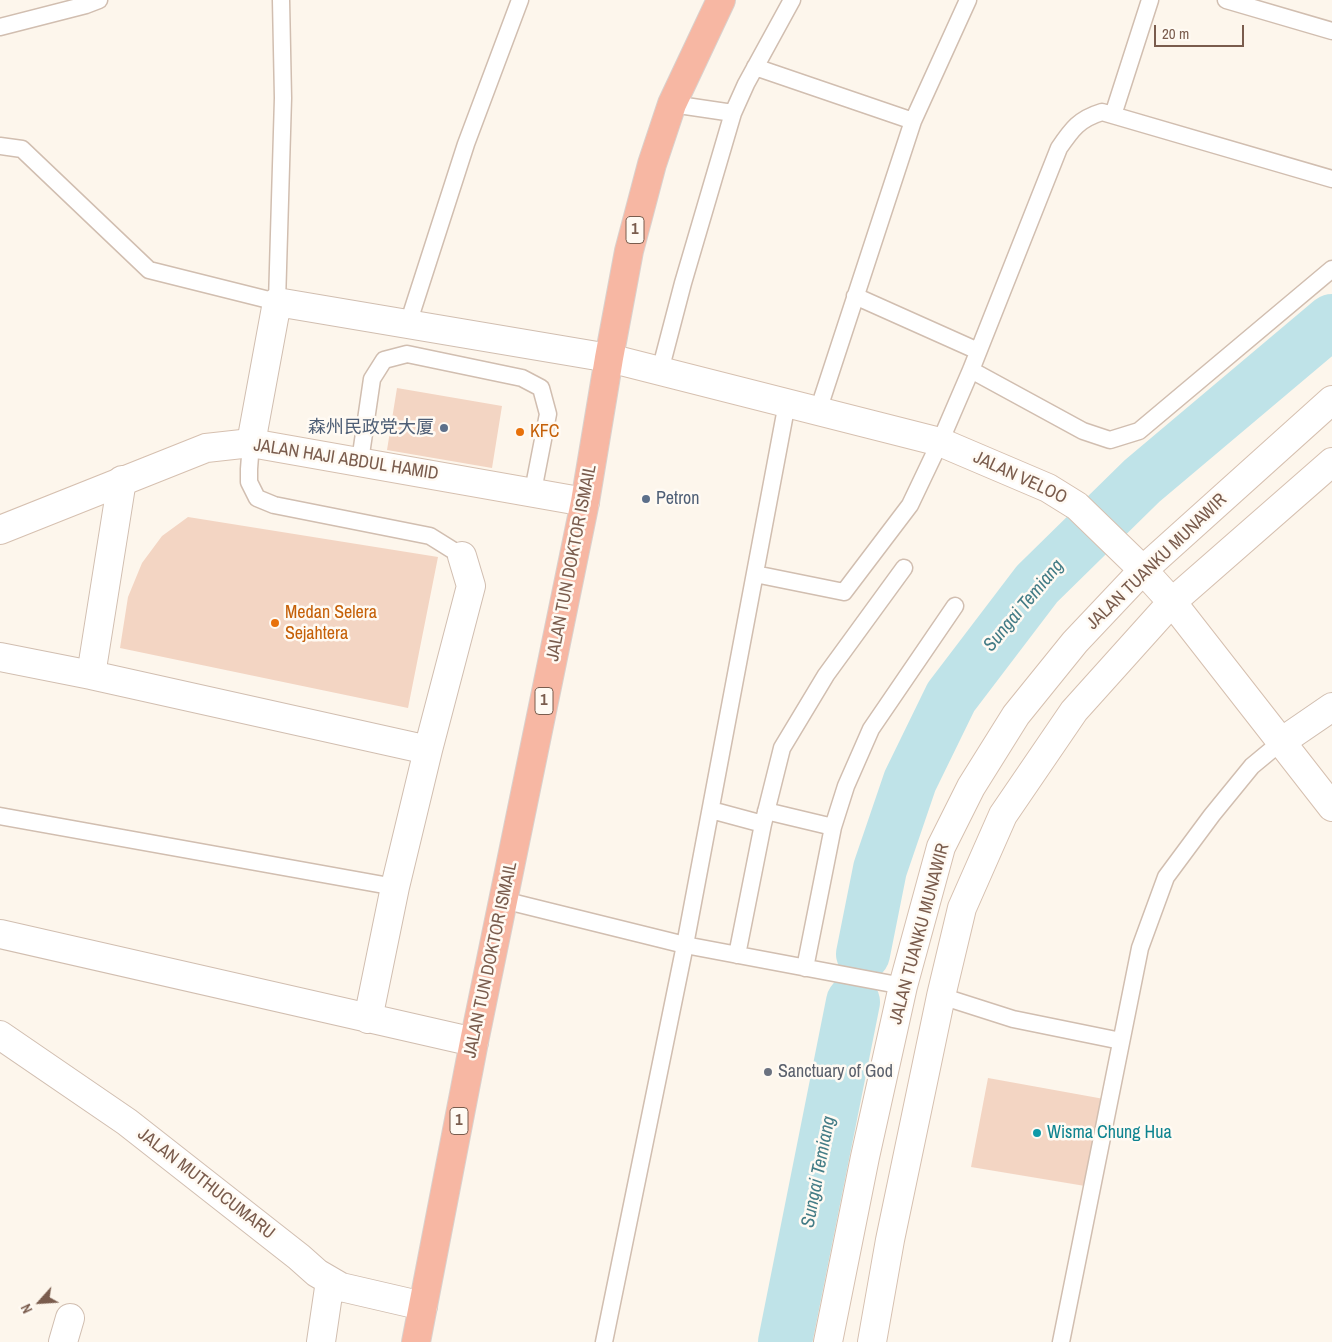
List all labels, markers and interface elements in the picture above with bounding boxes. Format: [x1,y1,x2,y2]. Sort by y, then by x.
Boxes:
scale bar [1157,15,1247,47]
text: 20 m [1162,23,1189,44]
road number: 1 [626,216,644,244]
place label: 森州民政党大厦 [308,417,434,439]
place label: KFC [530,421,560,443]
marker: 森州民政党大厦 [438,422,450,434]
marker: KFC [514,426,526,438]
street label: JALAN HAJI ABDUL HAMID [252,435,440,485]
street label: JALAN VELOO [970,447,1070,509]
street label: JALAN TUN DOKTOR ISMAIL [542,463,602,663]
place label: Petron [656,488,699,510]
street label: JALAN TUANKU MUNAWIR [1082,489,1232,635]
marker: Petron [640,493,652,505]
water label: Sungai Temiang [979,555,1069,657]
place label: Medan Selera Sejahtera [285,602,377,644]
marker: Medan Selera Sejahtera [269,617,281,629]
road number: 1 [535,688,553,714]
street label: JALAN TUANKU MUNAWIR [885,841,955,1027]
street label: JALAN TUN DOKTOR ISMAIL [460,860,522,1060]
place label: Sanctuary of God [778,1061,893,1083]
marker: Sanctuary of God [762,1066,774,1078]
road number: 1 [450,1108,468,1134]
water label: Sungai Temiang [797,1114,841,1230]
place label: Wisma Chung Hua [1047,1122,1172,1144]
street label: JALAN MUTHUCUMARU [133,1124,279,1244]
marker: Wisma Chung Hua [1031,1127,1043,1139]
north arrow [15,1277,65,1327]
text: N [17,1301,36,1316]

